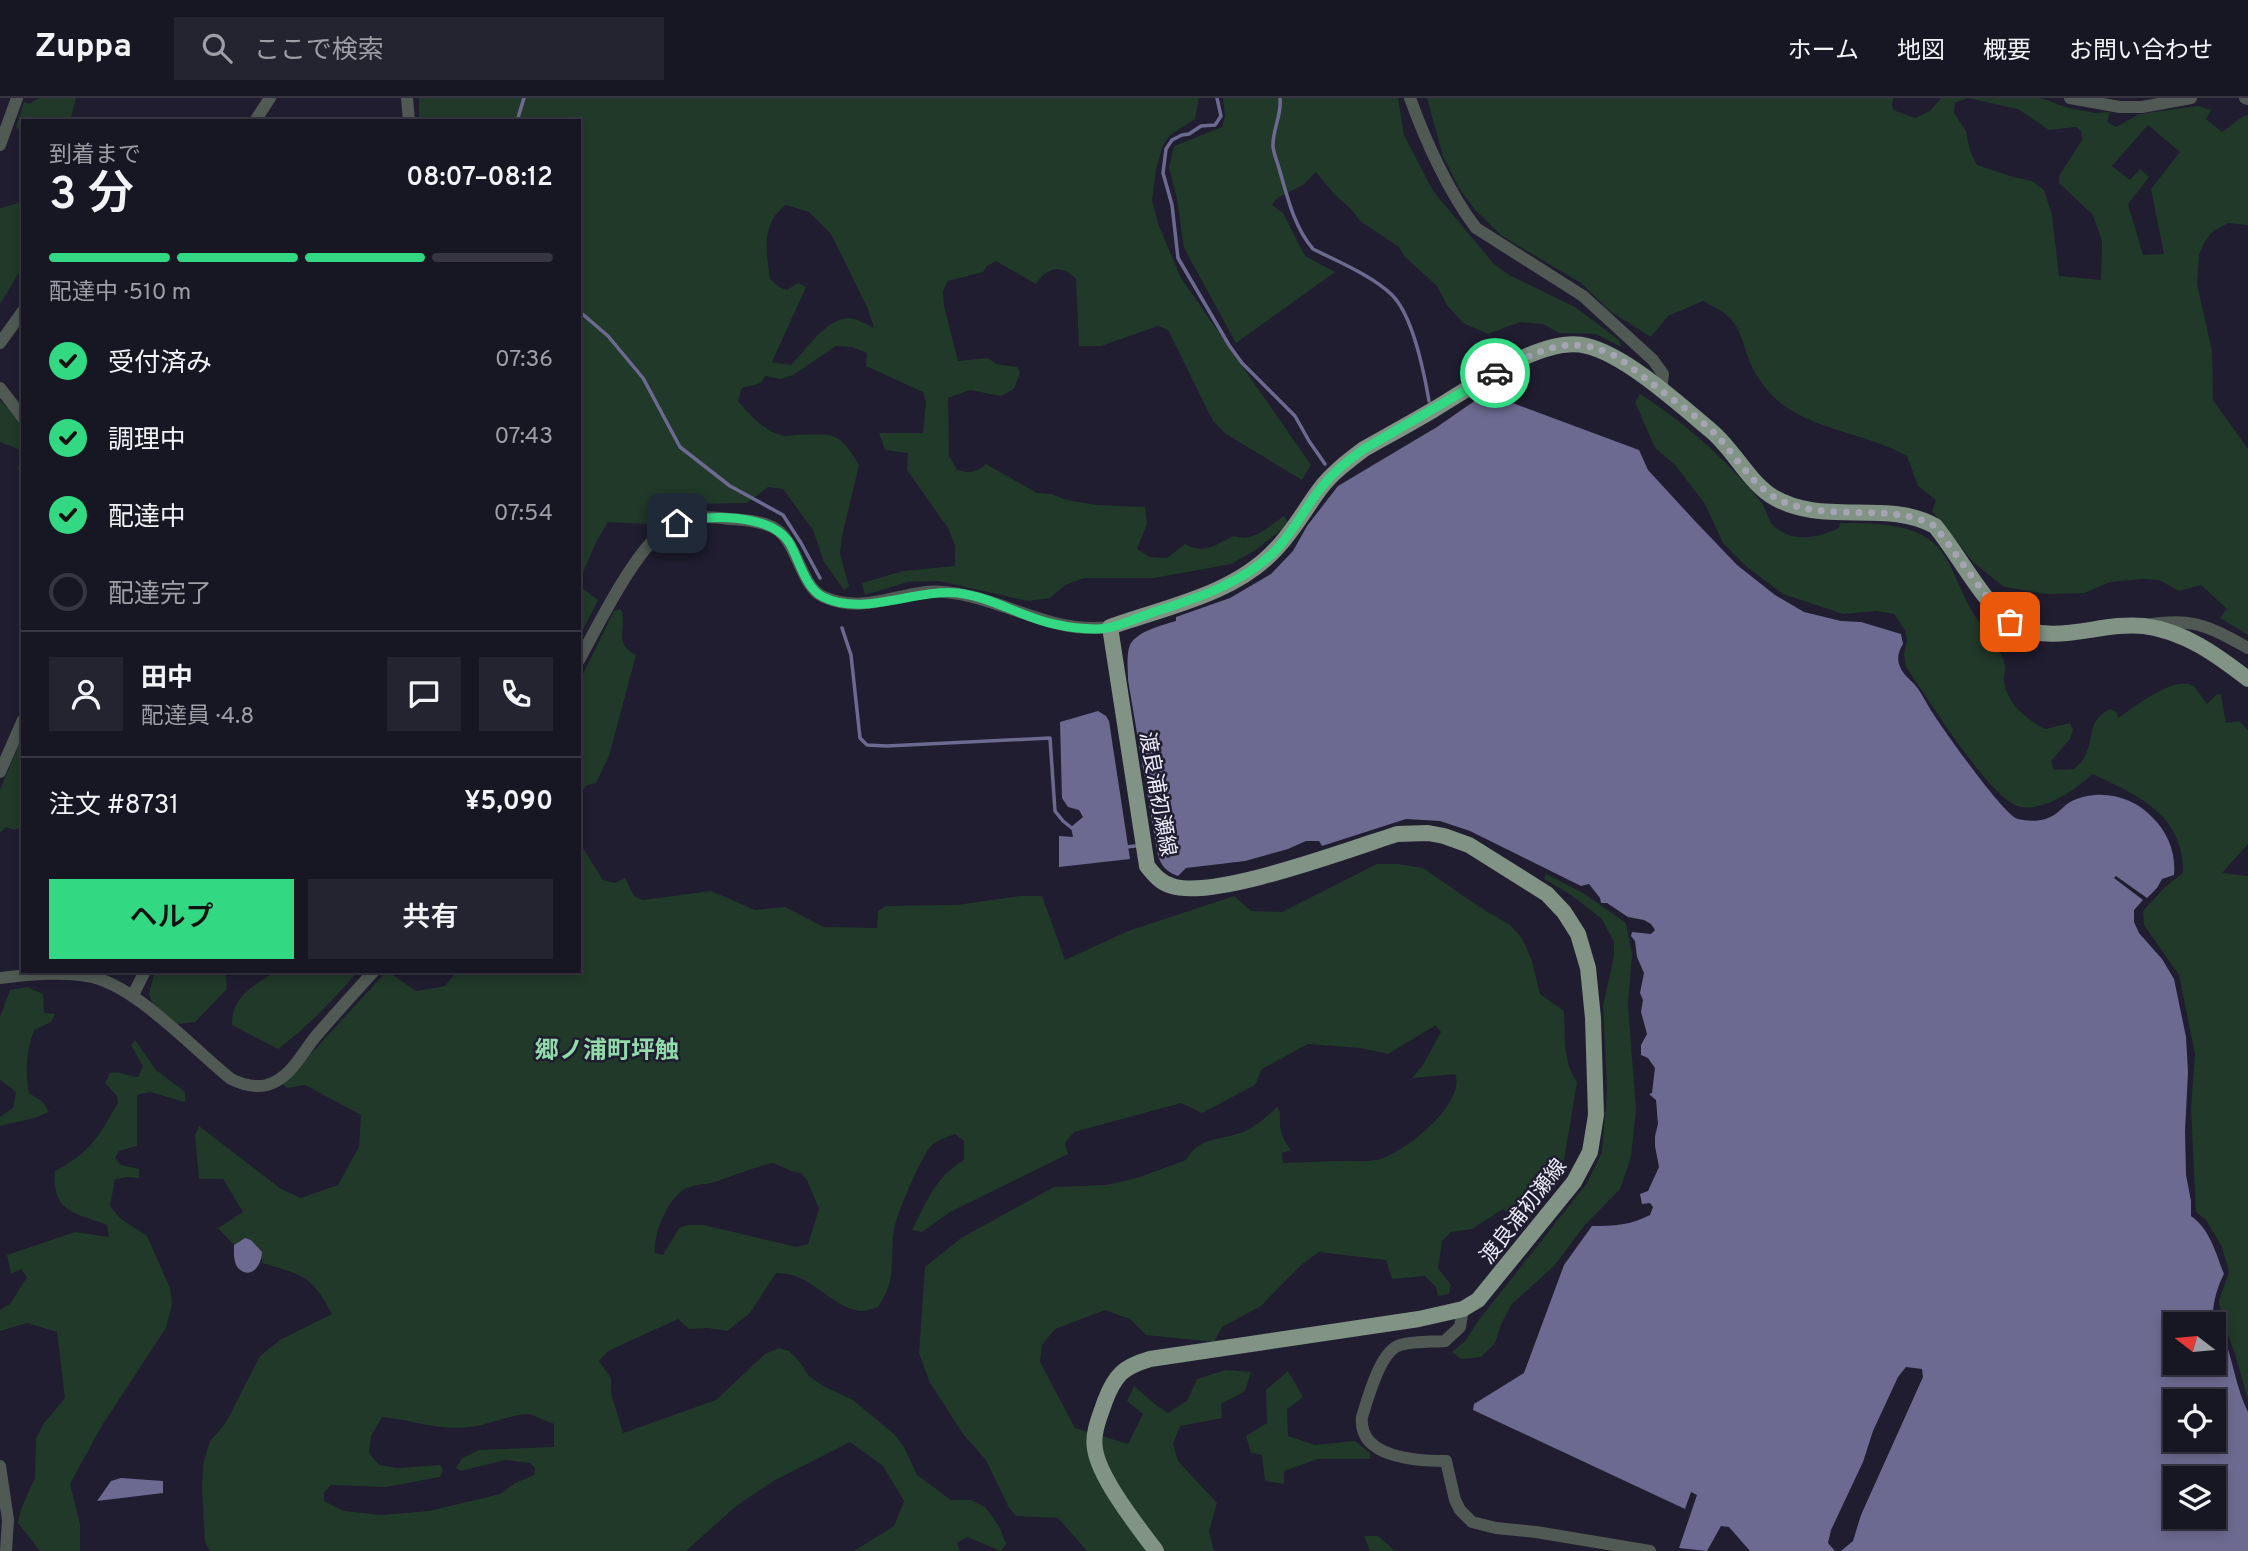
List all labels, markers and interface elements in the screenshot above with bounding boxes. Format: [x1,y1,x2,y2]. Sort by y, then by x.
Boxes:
search box [174,17,664,80]
text: Zuppa [35,27,132,69]
icon: search [198,29,236,67]
text: ここで検索 [254,35,384,68]
text: ホーム [1788,37,1859,67]
text: 地図 [1897,37,1945,67]
text: 概要 [1983,37,2031,67]
text: お問い合わせ [2069,37,2213,67]
text: 到着まで [49,142,141,171]
text: 08:07–08:12 [406,162,553,195]
text: 3 分 [49,167,134,226]
text: 配達中 · 510 m [49,279,191,308]
courier [1460,338,1530,408]
icon: check [49,342,87,380]
text: 07:36 [495,346,553,375]
text: 受付済み [108,348,212,381]
icon: car [1476,354,1514,392]
icon: check [49,419,87,457]
text: 07:43 [495,423,553,452]
text: 調理中 [108,425,186,458]
pin [647,493,707,553]
icon: check [49,496,87,534]
text: 07:54 [494,500,553,529]
text: 配達中 [108,502,186,535]
icon: home [658,504,696,542]
text: 配達完了 [108,579,212,612]
pin [1980,592,2040,652]
icon: bag [1991,603,2029,641]
button: person [49,657,123,731]
button: chat [387,657,461,731]
button: phone [479,657,553,731]
text: 田中 [141,663,193,696]
text: 配達員 · 4.8 [141,703,254,732]
street label: 渡良浦初瀬線 [1132,730,1181,859]
text: ¥5,090 [465,786,553,819]
text: 注文 #8731 [49,790,179,823]
button: ヘルプ [49,879,294,959]
button: 共有 [308,879,553,959]
district label: 郷ノ浦町坪触 [535,1037,679,1067]
street label: 渡良浦初瀬線 [1475,1154,1574,1270]
north arrow [2163,1312,2226,1376]
map controls [2163,1312,2226,1529]
button: locate [2163,1389,2226,1452]
button: layers [2163,1466,2226,1529]

